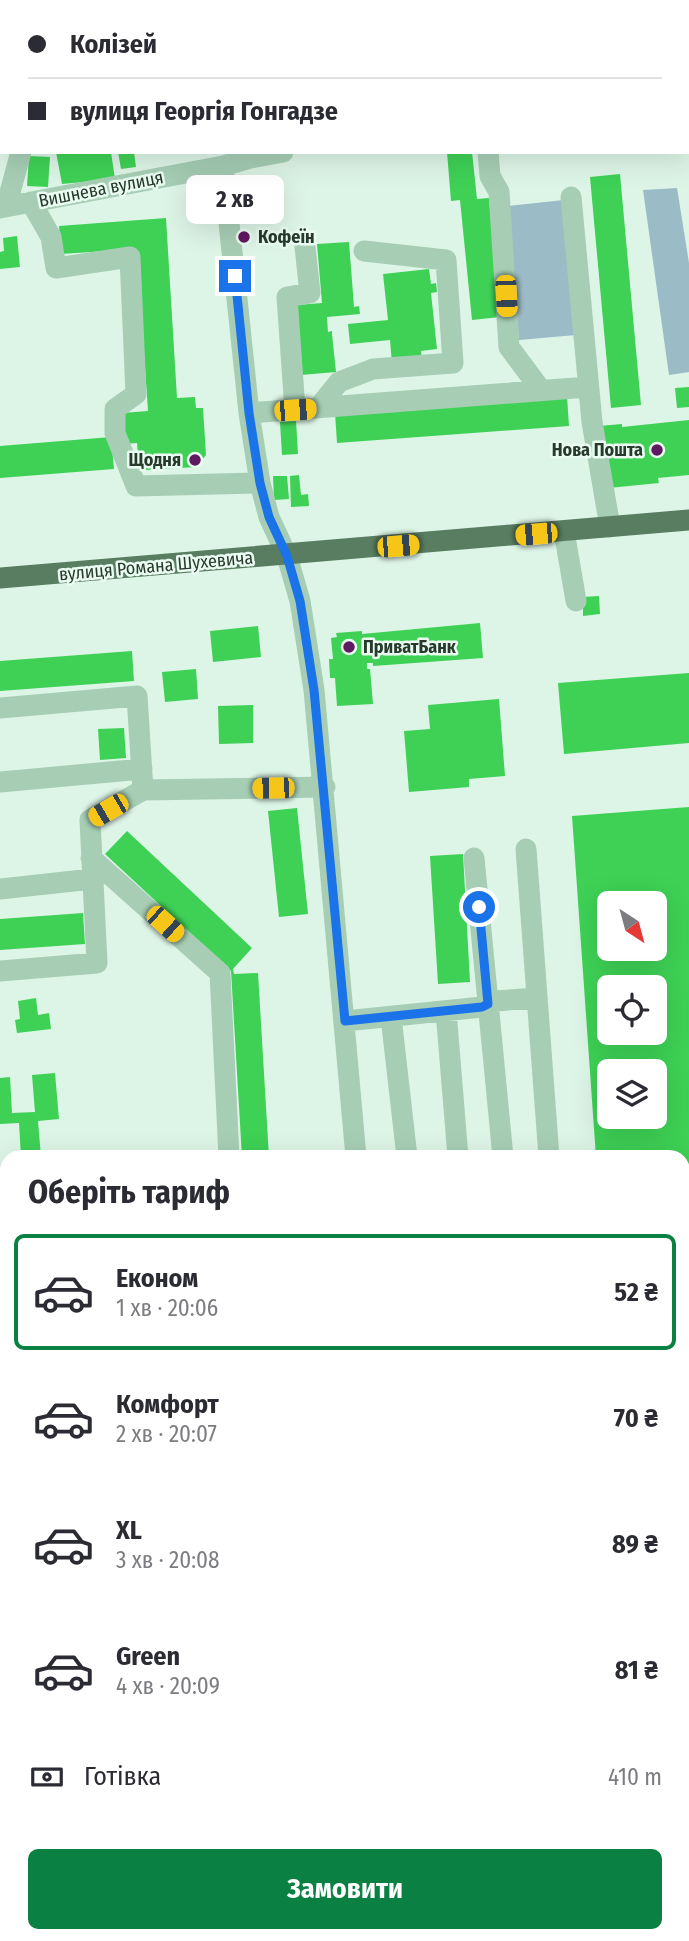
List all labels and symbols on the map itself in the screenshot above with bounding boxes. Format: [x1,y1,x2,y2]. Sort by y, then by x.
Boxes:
street label: Вишнева вулиця [37,166,165,212]
callout: 2 хв [186,174,284,224]
place label: Кофеїн [258,226,315,248]
marker: Кофеїн [236,229,252,245]
route end [219,260,251,292]
car [495,274,518,318]
car [274,398,317,422]
place label: Нова Пошта [552,439,643,461]
marker: Нова Пошта [649,442,665,458]
place label: Щодня [129,449,181,471]
marker: Щодня [187,452,203,468]
car [515,522,558,546]
car [377,534,420,558]
street label: вулиця Романа Шухевича [58,547,254,585]
place label: ПриватБанк [363,636,457,658]
marker: ПриватБанк [341,639,357,655]
car [252,777,295,799]
car [85,790,132,830]
route start [463,891,495,923]
north arrow [597,891,667,961]
car [143,902,188,946]

